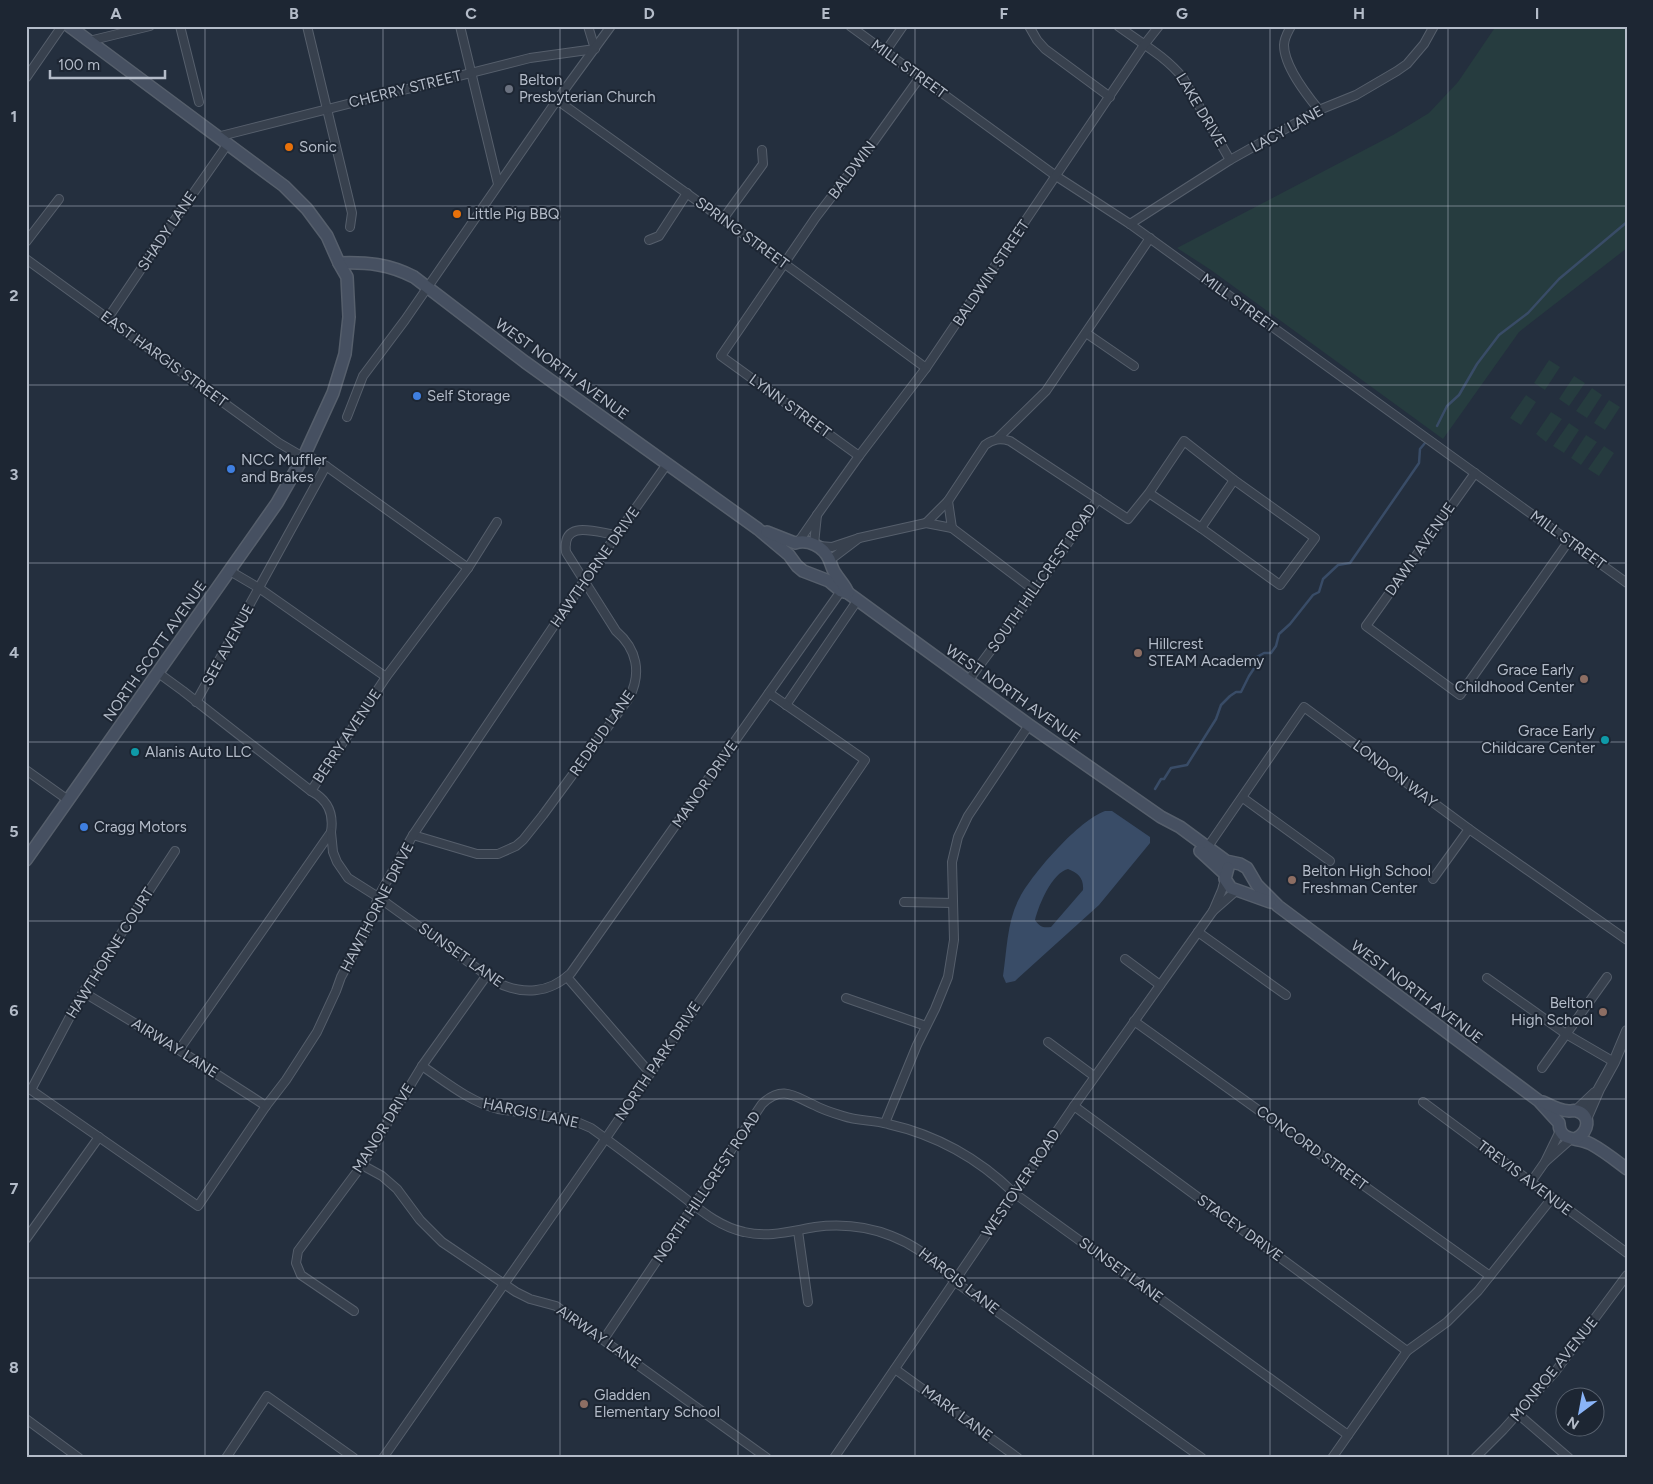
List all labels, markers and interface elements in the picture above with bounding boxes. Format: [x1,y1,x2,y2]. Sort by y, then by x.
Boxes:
text: A [110,4,122,23]
text: B [289,4,299,23]
text: C [465,4,477,23]
text: D [643,4,655,23]
text: E [821,4,831,23]
text: F [1000,4,1009,23]
text: G [1176,4,1188,23]
text: H [1353,4,1365,23]
text: I [1535,4,1539,23]
street label: MILL STREET [868,36,951,103]
scale bar [50,48,165,80]
text: 100 m [58,56,100,74]
street label: CHERRY STREET [347,66,464,112]
street label: LAKE DRIVE [1172,70,1230,150]
place label: Belton Presbyterian Church [519,71,656,106]
marker: Belton Presbyterian Church [503,83,515,95]
street label: LACY LANE [1248,102,1326,156]
text: 1 [11,107,17,126]
place label: Sonic [299,138,337,156]
street label: BALDWIN [825,138,879,202]
marker: Sonic [283,141,295,153]
street label: SHADY LANE [134,188,200,274]
street label: SPRING STREET [692,193,793,273]
place label: Little Pig BBQ [467,205,560,223]
marker: Little Pig BBQ [451,208,463,220]
street label: BALDWIN STREET [949,216,1034,329]
street label: MILL STREET [1198,270,1281,337]
text: 2 [9,286,19,305]
street label: EAST HARGIS STREET [97,307,231,411]
street label: WEST NORTH AVENUE [492,315,632,423]
street label: LYNN STREET [746,370,835,442]
place label: Self Storage [427,387,510,405]
marker: Self Storage [411,390,423,402]
place label: NCC Muffler and Brakes [241,451,327,486]
marker: NCC Muffler and Brakes [225,463,237,475]
text: 3 [10,465,19,484]
street label: DAWN AVENUE [1381,499,1459,599]
street label: SOUTH HILLCREST ROAD [984,500,1100,656]
street label: HAWTHORNE DRIVE [547,503,643,631]
street label: MILL STREET [1527,507,1610,574]
street label: NORTH SCOTT AVENUE [100,577,210,725]
street label: SEE AVENUE [198,601,258,689]
place label: Hillcrest STEAM Academy [1148,635,1264,670]
street label: WEST NORTH AVENUE [942,641,1084,747]
text: 4 [9,643,19,662]
marker: Hillcrest STEAM Academy [1132,647,1144,659]
place label: Grace Early Childhood Center [1455,661,1574,696]
marker: Grace Early Childhood Center [1578,673,1590,685]
street label: BERRY AVENUE [309,686,385,786]
street label: REDBUD LANE [566,687,638,779]
place label: Grace Early Childcare Center [1481,722,1595,757]
marker: Grace Early Childcare Center [1599,734,1611,746]
street label: LONDON WAY [1349,736,1441,812]
street label: MANOR DRIVE [668,737,742,831]
place label: Alanis Auto LLC [145,743,252,761]
marker: Alanis Auto LLC [129,746,141,758]
place label: Cragg Motors [94,818,187,836]
marker: Cragg Motors [78,821,90,833]
text: 5 [9,822,19,841]
street label: HAWTHORNE DRIVE [336,839,418,975]
place label: Belton High School Freshman Center [1302,862,1431,897]
marker: Belton High School Freshman Center [1286,874,1298,886]
street label: HAWTHORNE COURT [62,884,158,1022]
street label: SUNSET LANE [415,919,507,991]
street label: WEST NORTH AVENUE [1348,937,1486,1047]
place label: Belton High School [1511,994,1593,1029]
street label: NORTH PARK DRIVE [611,998,705,1124]
text: 6 [9,1001,19,1020]
marker: Belton High School [1597,1006,1609,1018]
street label: AIRWAY LANE [128,1014,222,1082]
street label: MANOR DRIVE [348,1080,418,1176]
street label: HARGIS LANE [481,1094,581,1132]
street label: CONCORD STREET [1253,1102,1372,1195]
street label: NORTH HILLCREST ROAD [650,1108,764,1266]
street label: WESTOVER ROAD [978,1126,1064,1240]
street label: TREVIS AVENUE [1474,1137,1576,1219]
text: 7 [10,1179,19,1198]
street label: STACEY DRIVE [1194,1191,1286,1265]
street label: SUNSET LANE [1075,1233,1167,1307]
street label: HARGIS LANE [915,1244,1003,1318]
street label: AIRWAY LANE [553,1301,645,1373]
street label: MONROE AVENUE [1506,1313,1602,1425]
text: 8 [9,1358,19,1377]
street label: MARK LANE [918,1381,996,1445]
place label: Gladden Elementary School [594,1386,720,1421]
north arrow [1556,1386,1606,1436]
marker: Gladden Elementary School [578,1398,590,1410]

